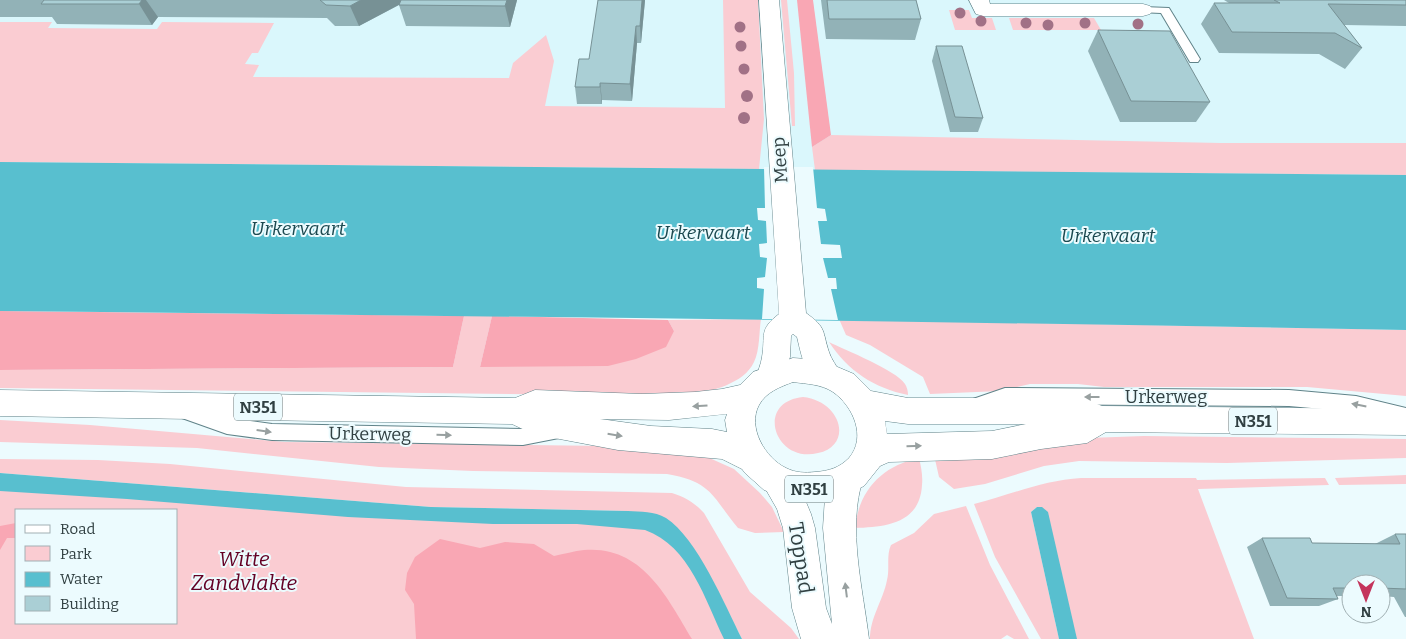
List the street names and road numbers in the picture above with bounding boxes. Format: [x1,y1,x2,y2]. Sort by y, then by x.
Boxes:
street label: Meep [767,136,793,184]
street label: Urkerweg [1125,386,1207,408]
road number: N351 [234,394,282,421]
road number: N351 [1229,408,1277,434]
street label: Urkerweg [329,422,411,446]
road number: N351 [785,476,833,502]
street label: Toppad [783,520,819,596]

